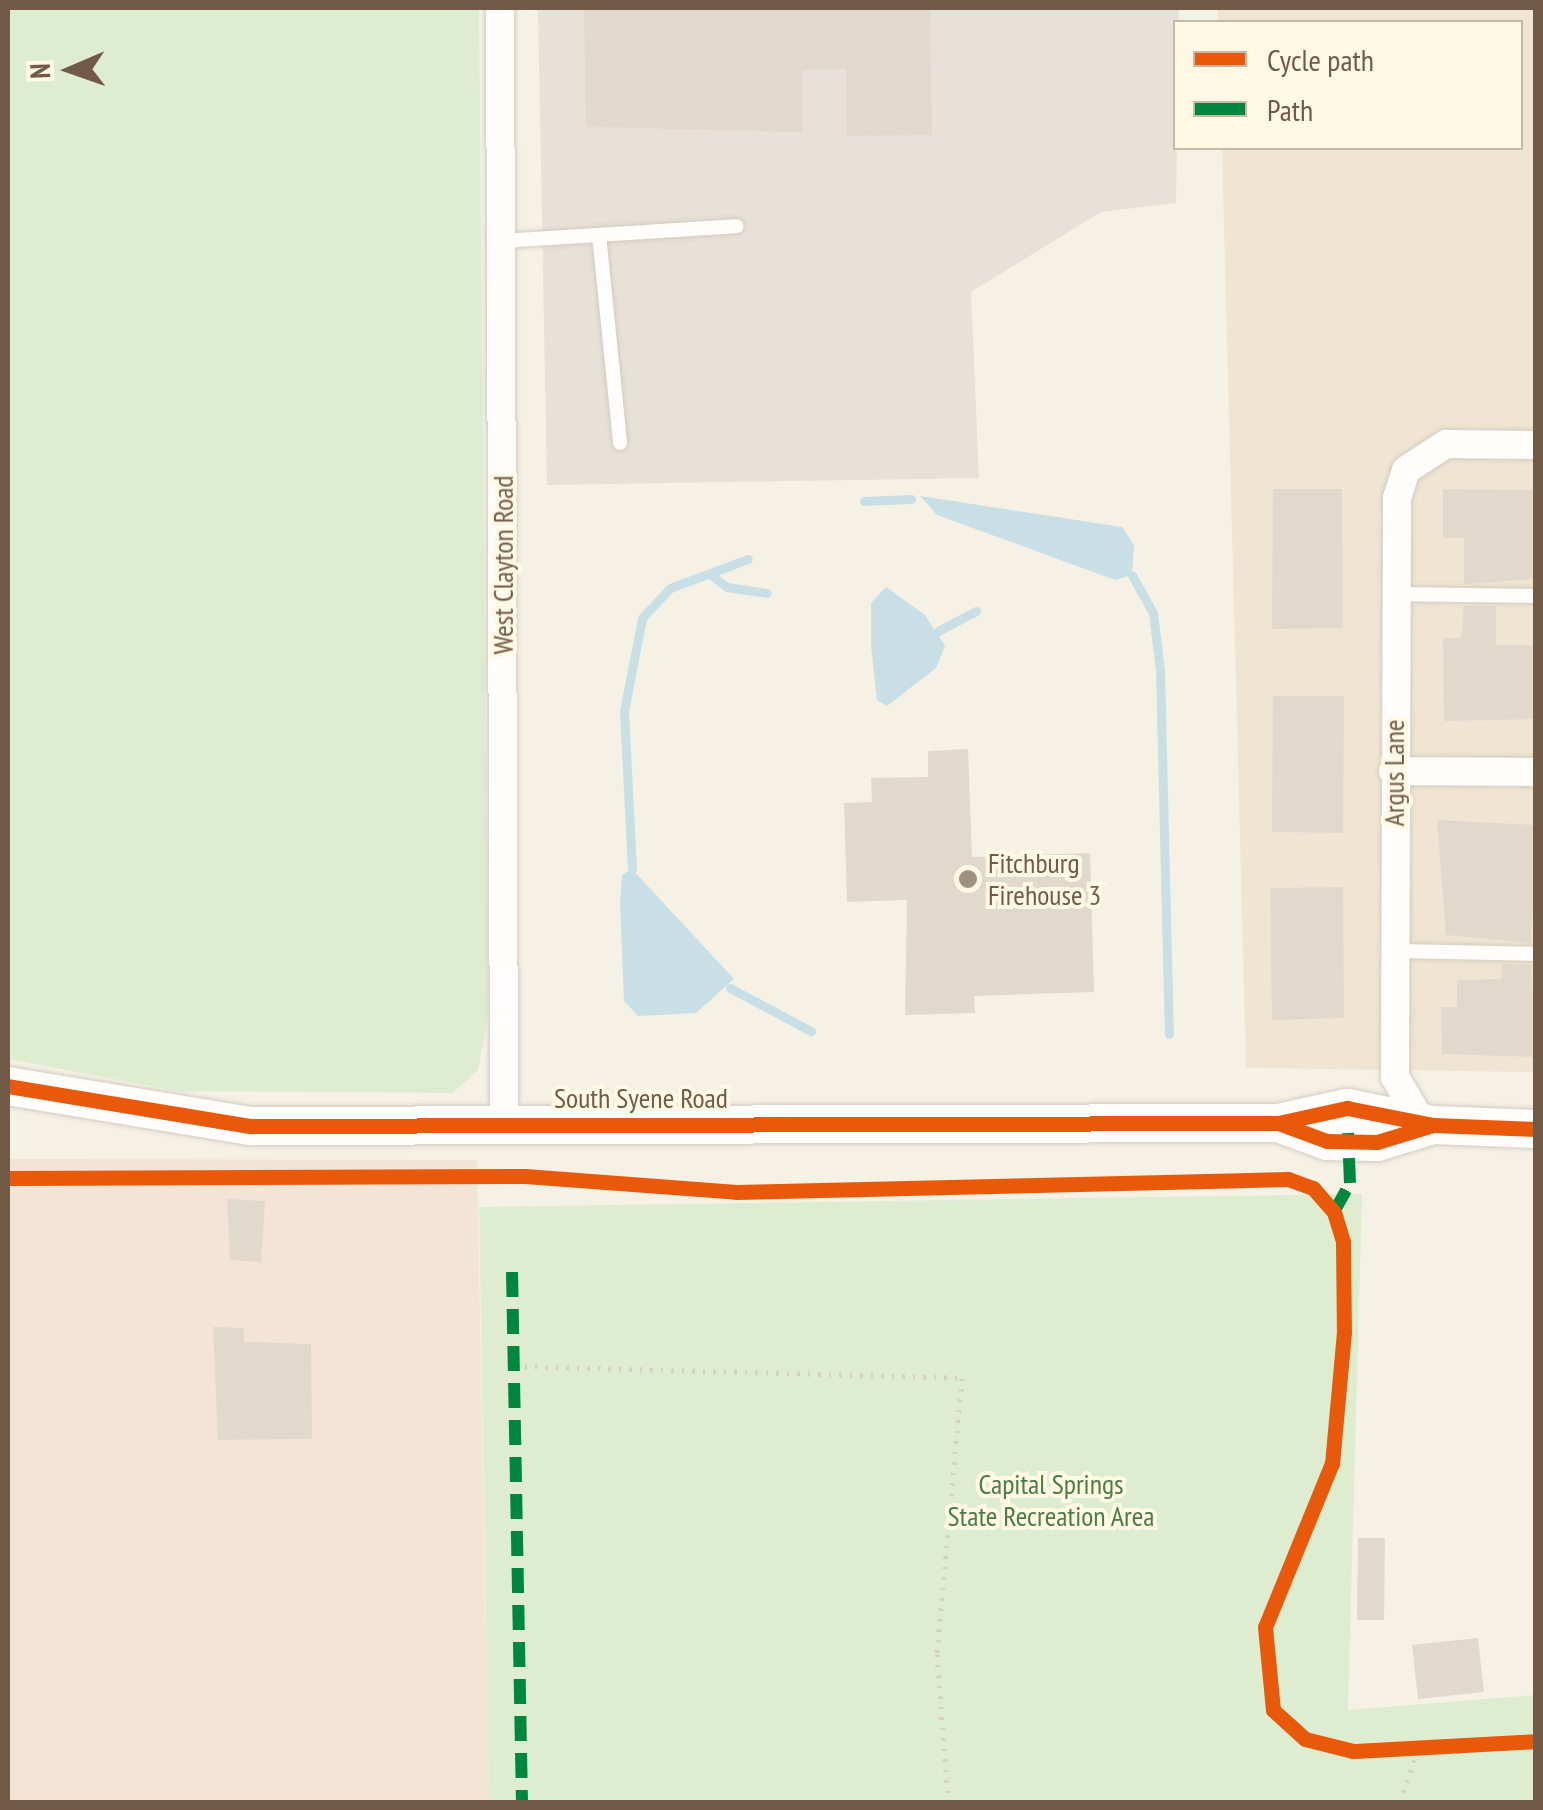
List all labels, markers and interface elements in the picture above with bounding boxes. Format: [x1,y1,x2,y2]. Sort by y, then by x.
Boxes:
north arrow [20,20,120,120]
legend [1173,20,1523,150]
text: Cycle path [1267,40,1374,79]
text: N [21,63,58,79]
text: Path [1267,90,1313,129]
street label: West Clayton Road [486,475,520,655]
street label: Argus Lane [1377,720,1411,826]
place label: Fitchburg Firehouse 3 [988,846,1101,912]
marker: Fitchburg Firehouse 3 [957,868,979,890]
street label: South Syene Road [554,1081,728,1115]
park label: Capital Springs State Recreation Area [947,1467,1155,1533]

